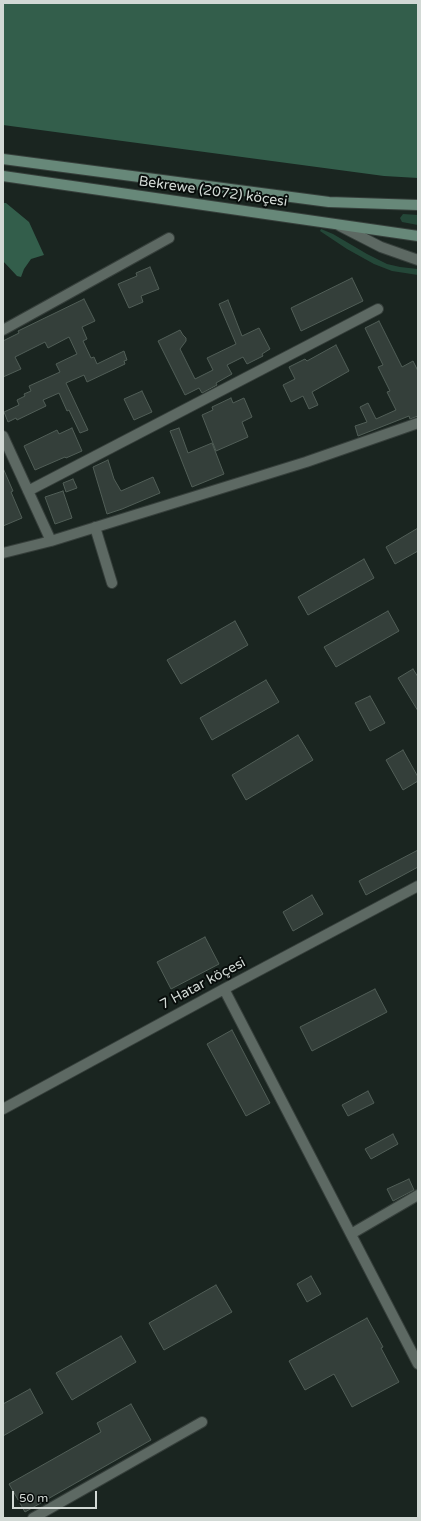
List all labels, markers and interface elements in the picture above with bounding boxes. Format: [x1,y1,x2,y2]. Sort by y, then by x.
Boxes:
street label: Bekrewe (2072) köçesi [138,173,288,211]
street label: 7 Hatar köçesi [157,954,249,1014]
scale bar [14,1483,99,1509]
text: 50 m [19,1491,48,1505]

